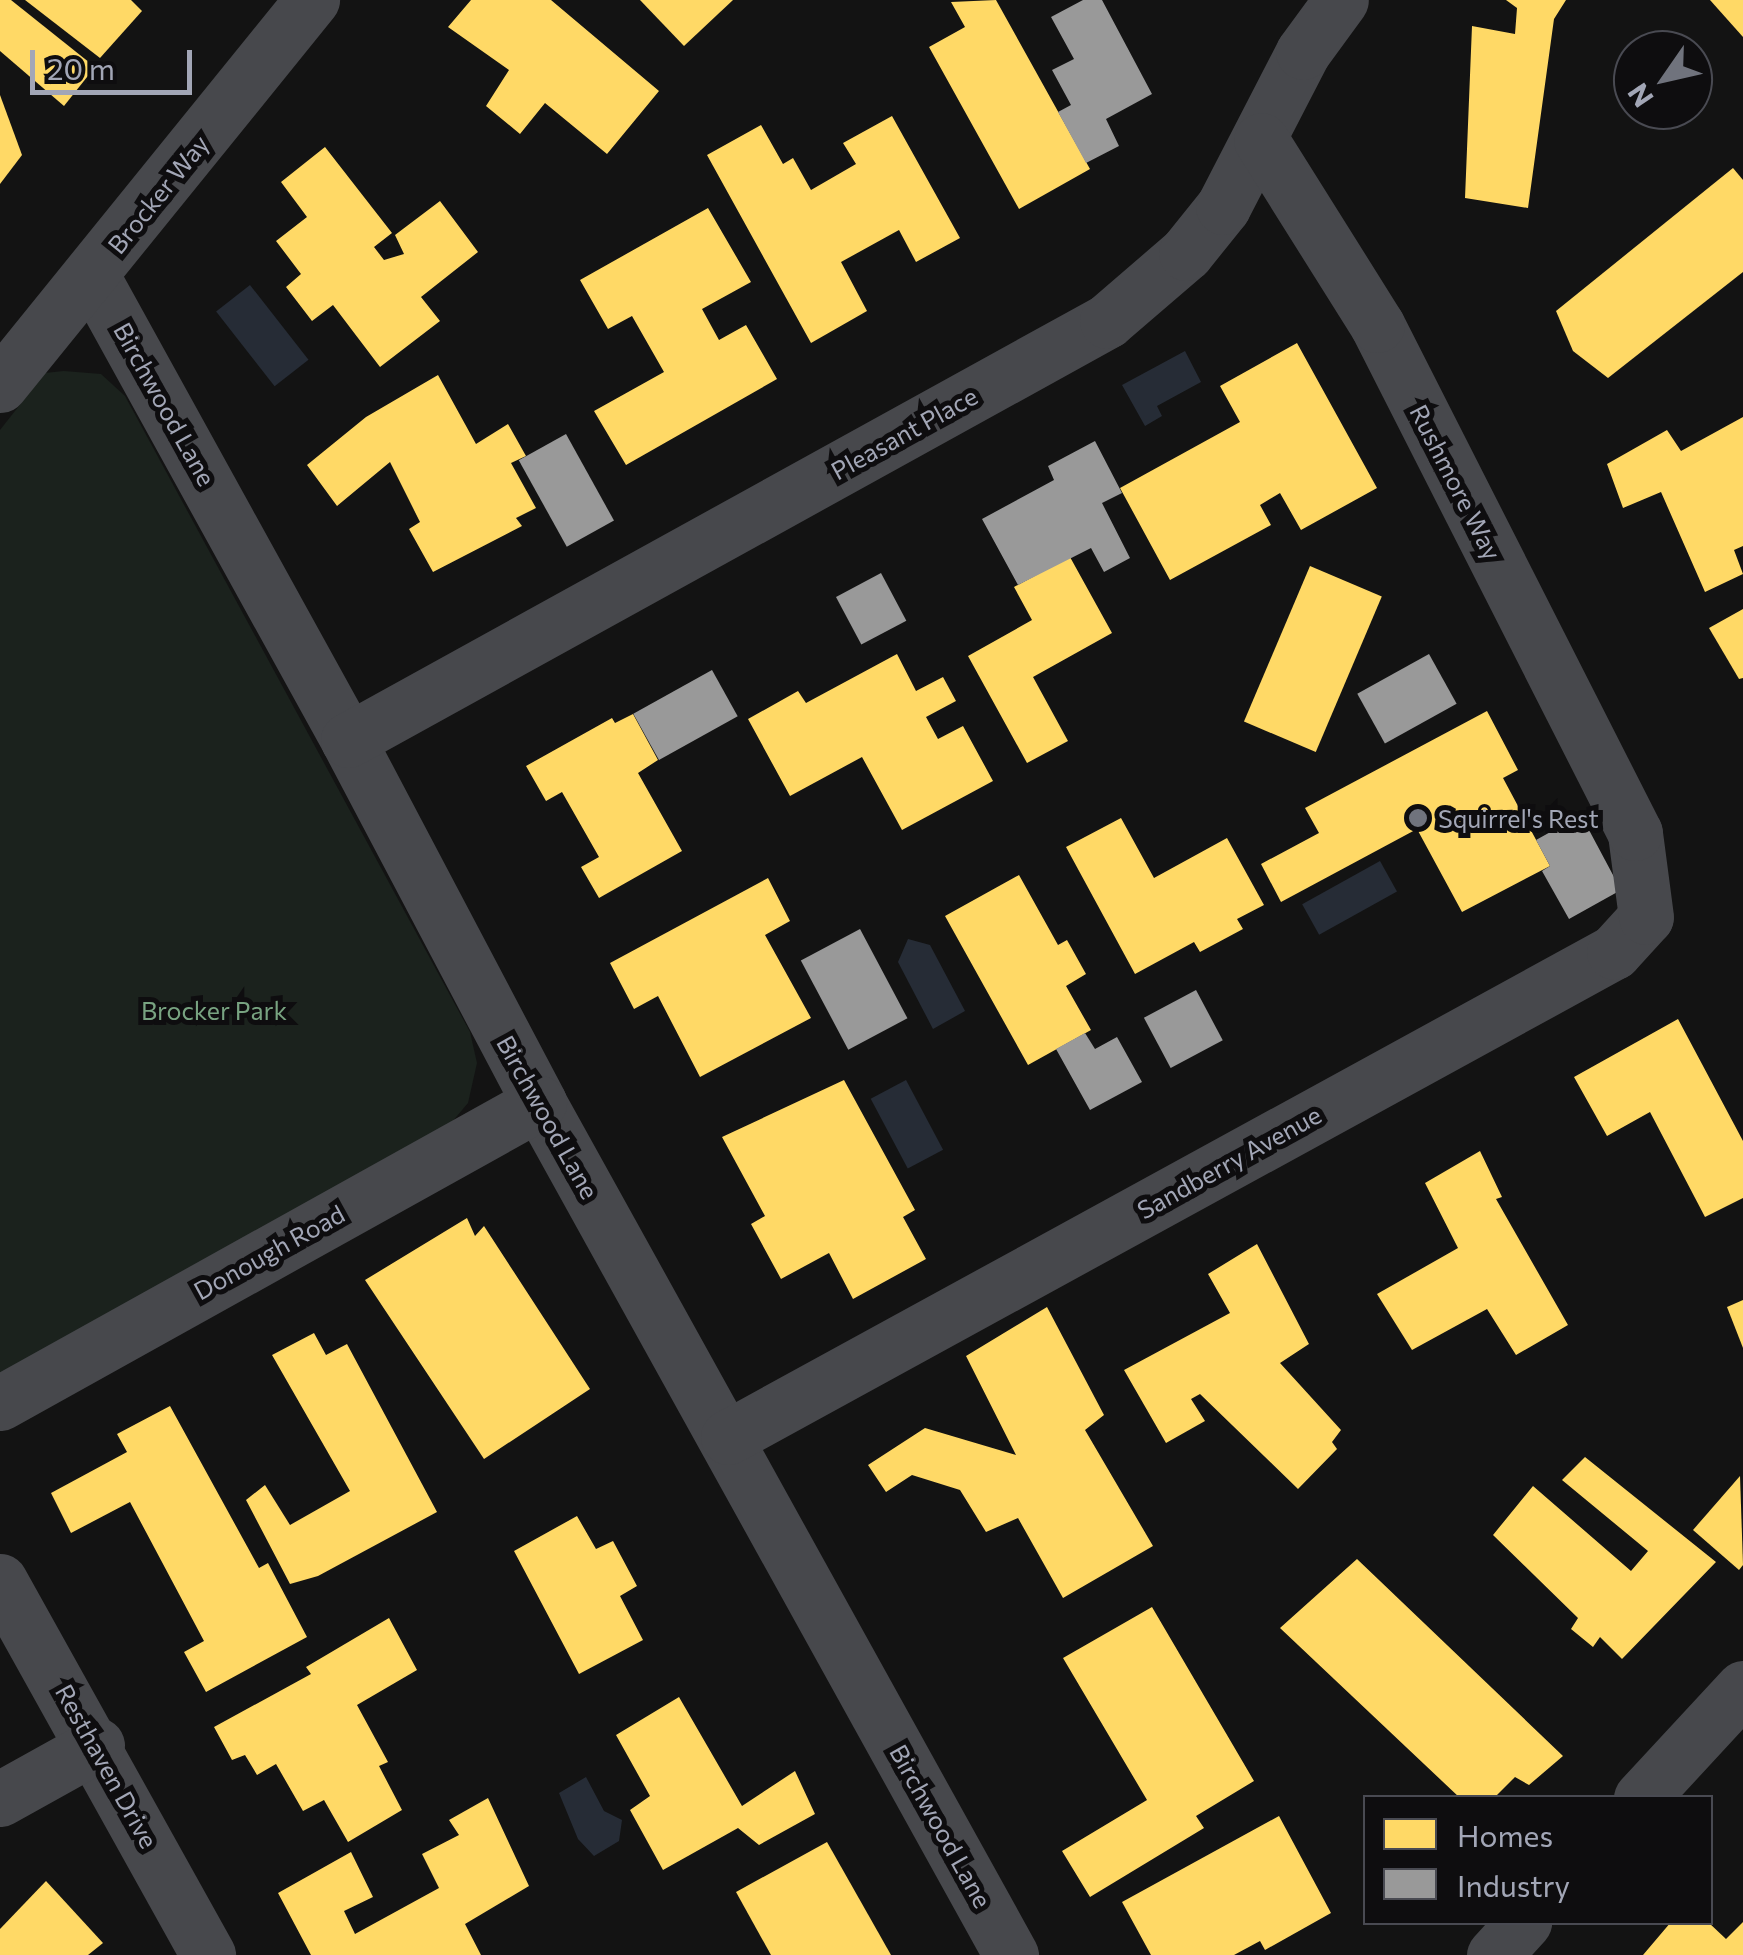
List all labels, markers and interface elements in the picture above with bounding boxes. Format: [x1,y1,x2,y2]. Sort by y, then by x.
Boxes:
scale bar [35,30,198,92]
north arrow [1613,30,1713,130]
text: 20 m [47,49,115,86]
text: N [1620,77,1660,114]
street label: Brocker Way [101,129,215,259]
street label: Birchwood Lane [108,317,222,491]
street label: Pleasant Place [826,380,982,486]
street label: Rushmore Way [1404,399,1508,565]
place label: Squirrel's Rest [1438,803,1599,833]
marker: Squirrel's Rest [1407,807,1429,829]
park label: Brocker Park [141,995,287,1025]
street label: Birchwood Lane [491,1030,605,1204]
street label: Sandberry Avenue [1132,1099,1326,1225]
street label: Donough Road [188,1198,350,1306]
street label: Resthaven Drive [50,1679,164,1853]
street label: Birchwood Lane [884,1739,998,1913]
legend [1363,1795,1713,1925]
text: Homes [1457,1816,1553,1853]
text: Industry [1457,1866,1570,1903]

